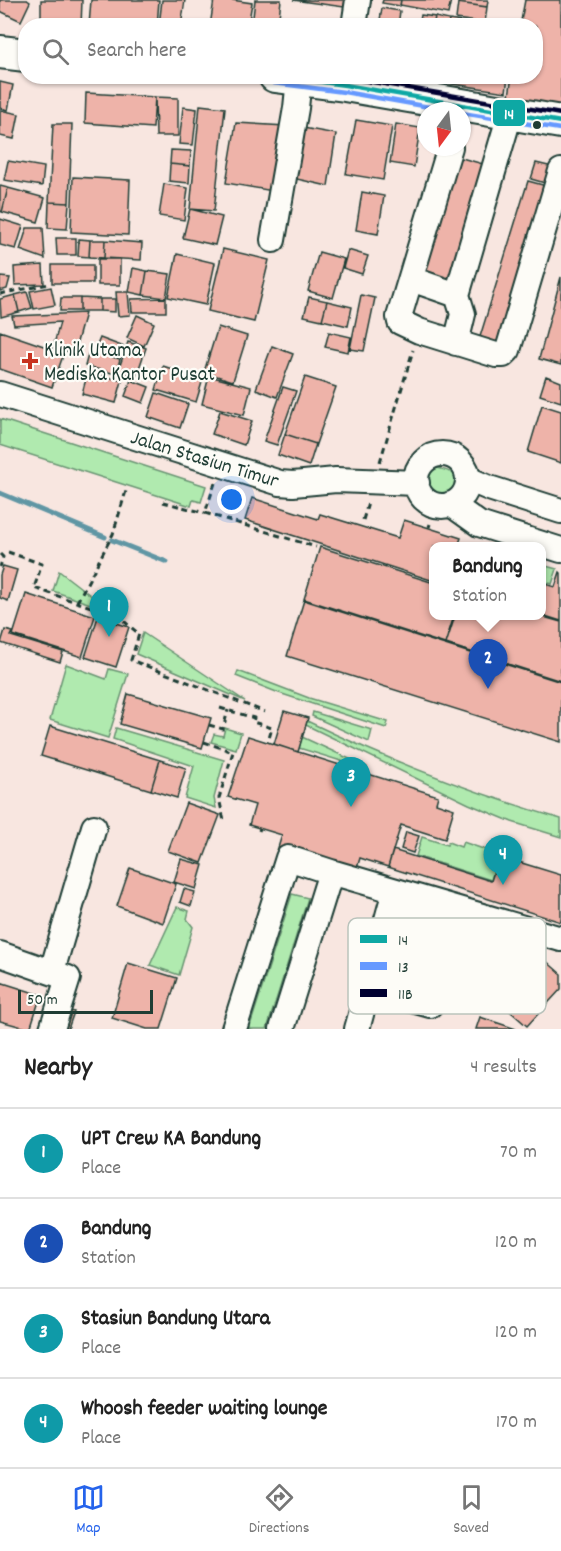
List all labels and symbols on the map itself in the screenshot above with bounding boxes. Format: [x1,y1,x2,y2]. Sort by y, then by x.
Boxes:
line badge: 14 [492,99,526,127]
north arrow [417,102,471,156]
text: 14 [504,104,514,127]
unlabelled marker [531,119,543,131]
place label: Klinik Utama Mediska Kantor Pusat [44,337,216,391]
marker: Klinik Utama Mediska Kantor Pusat [21,352,39,370]
street label: Jalan Stasiun Timur [126,424,282,498]
your location [217,485,246,514]
pin: 1 [90,588,128,637]
pin: 2 [468,640,508,689]
pin: 3 [332,758,370,807]
pin: 4 [484,836,522,885]
legend [348,918,546,1014]
text: 14 [398,930,408,953]
text: 13 [398,957,409,980]
text: 11B [398,984,413,1007]
scale bar [18,987,153,1014]

